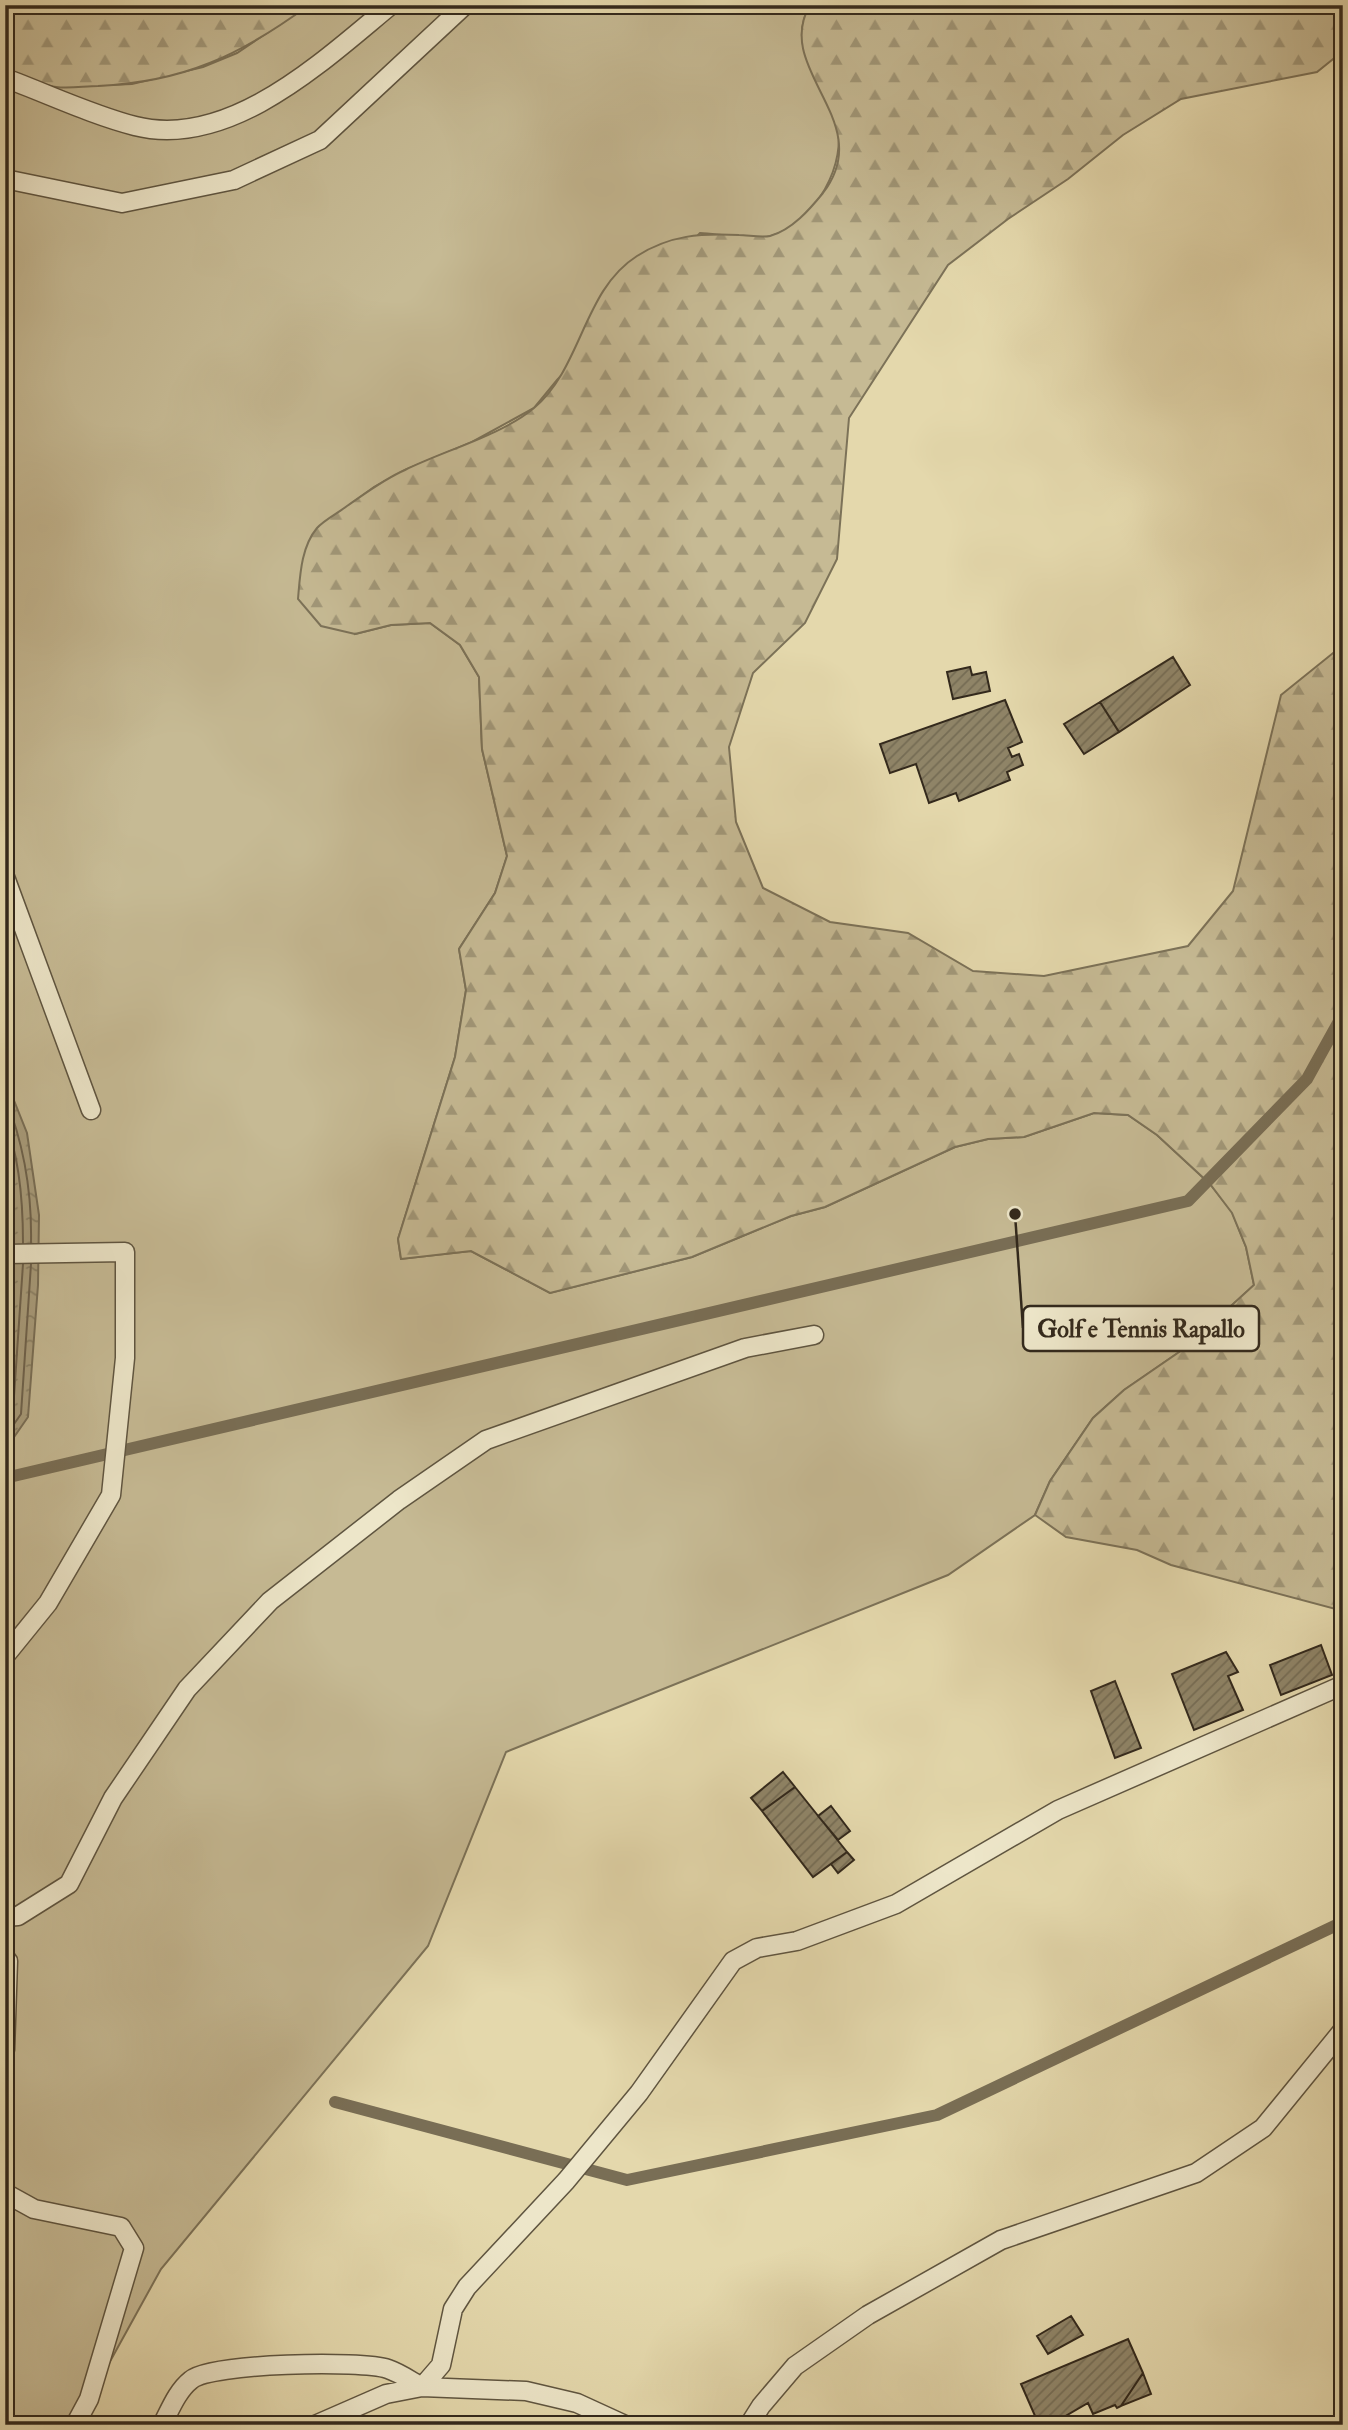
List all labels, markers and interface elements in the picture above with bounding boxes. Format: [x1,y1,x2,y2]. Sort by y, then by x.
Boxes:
callout: Golf e Tennis Rapallo [1023,1306,1259,1351]
text: Golf e Tennis Rapallo [1037,1314,1245,1345]

